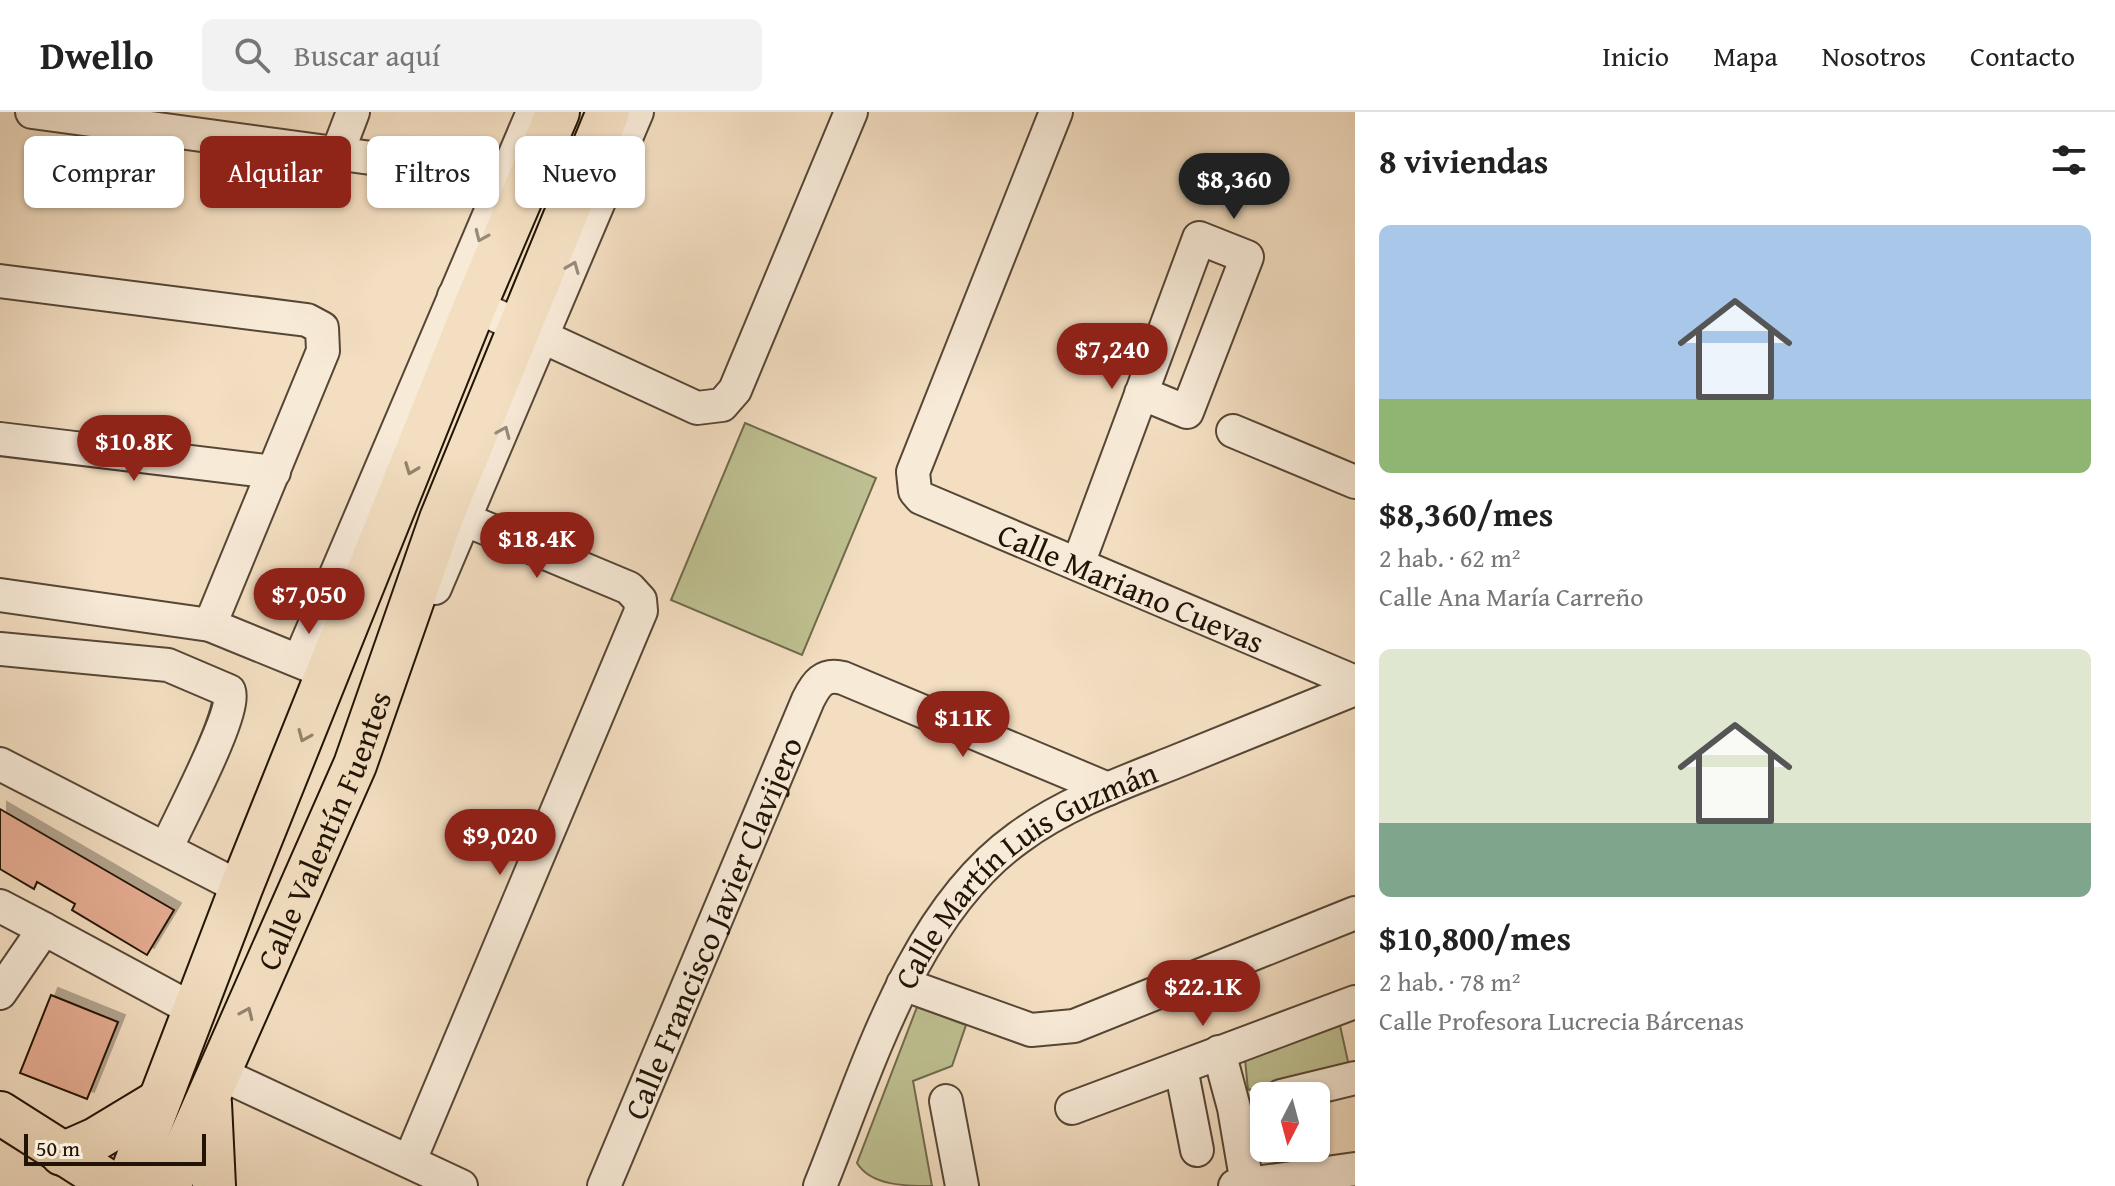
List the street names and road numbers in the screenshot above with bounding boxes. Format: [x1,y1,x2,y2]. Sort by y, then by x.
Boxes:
street label: Calle Mariano Cuevas [991,510,1272,664]
street label: Calle Valentín Fuentes [244,684,403,977]
street label: Calle Francisco Javier Clavijero [611,729,814,1126]
street label: Calle Martín Luis Guzmán [881,748,1164,997]

